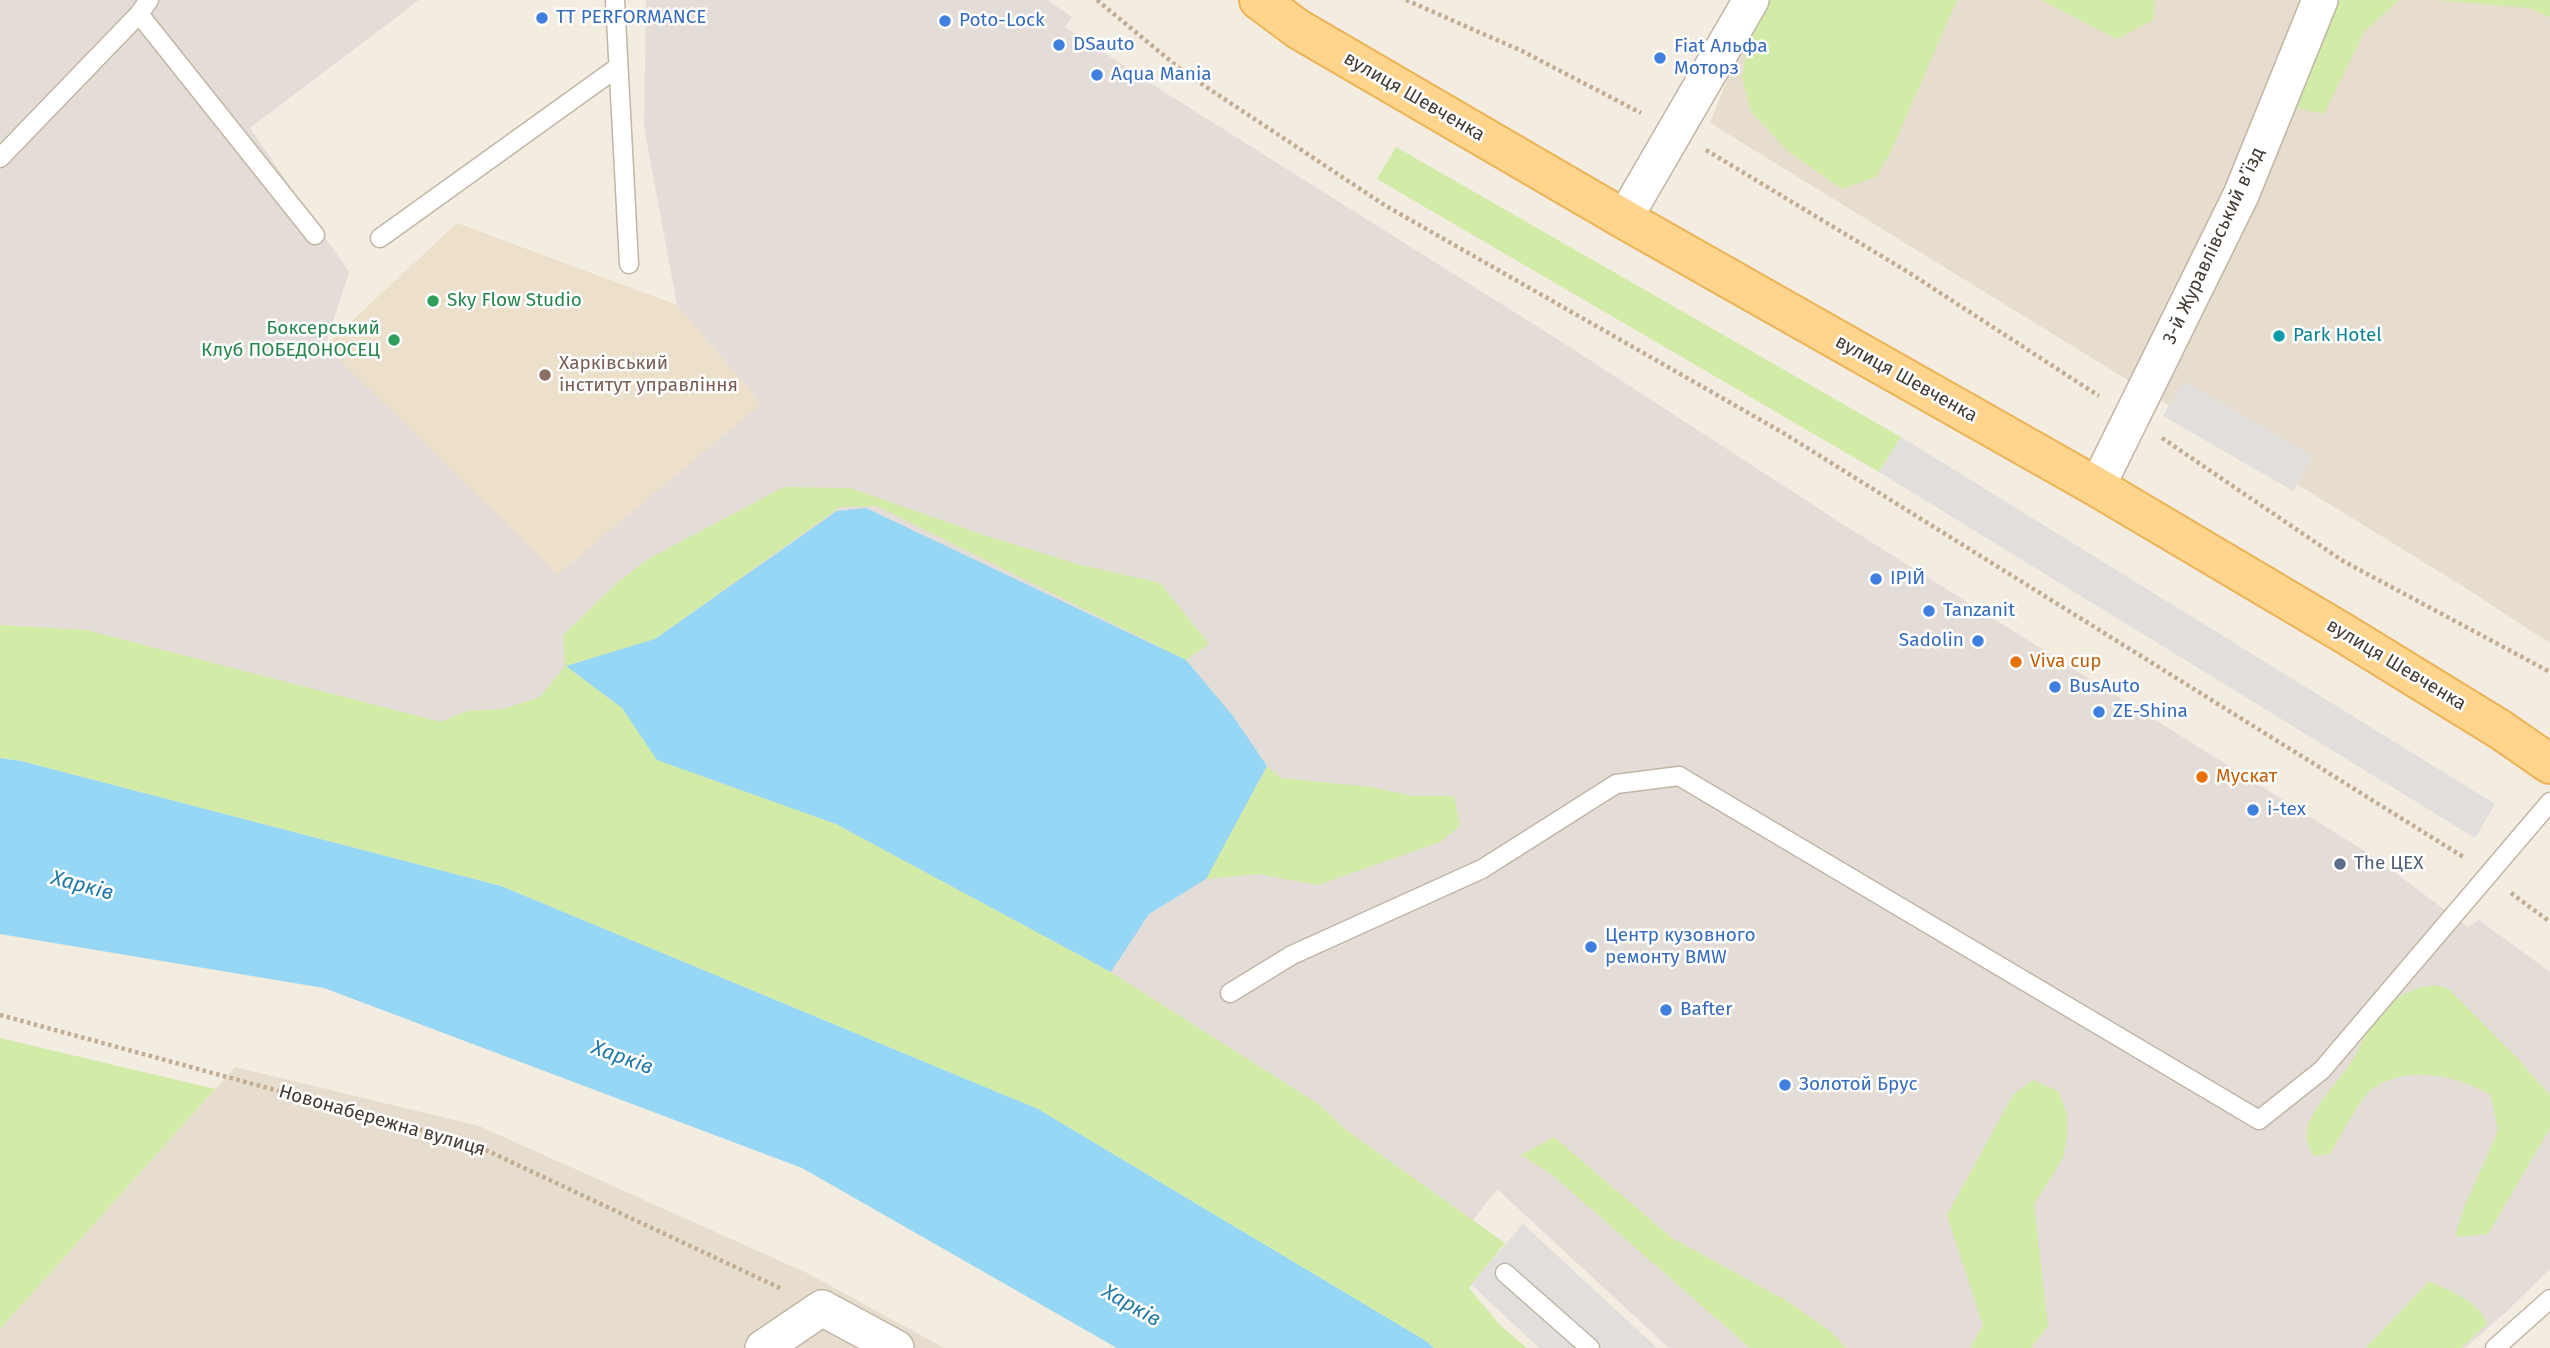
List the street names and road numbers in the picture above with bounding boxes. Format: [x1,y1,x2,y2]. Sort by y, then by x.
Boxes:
street label: вулиця Шевченка [1339,47,1489,147]
street label: 3-й Журавлівський в’їзд [2158,144,2270,348]
street label: вулиця Шевченка [1831,331,1981,427]
street label: вулиця Шевченка [2322,614,2470,716]
street label: Новонабережна вулиця [276,1081,488,1161]

